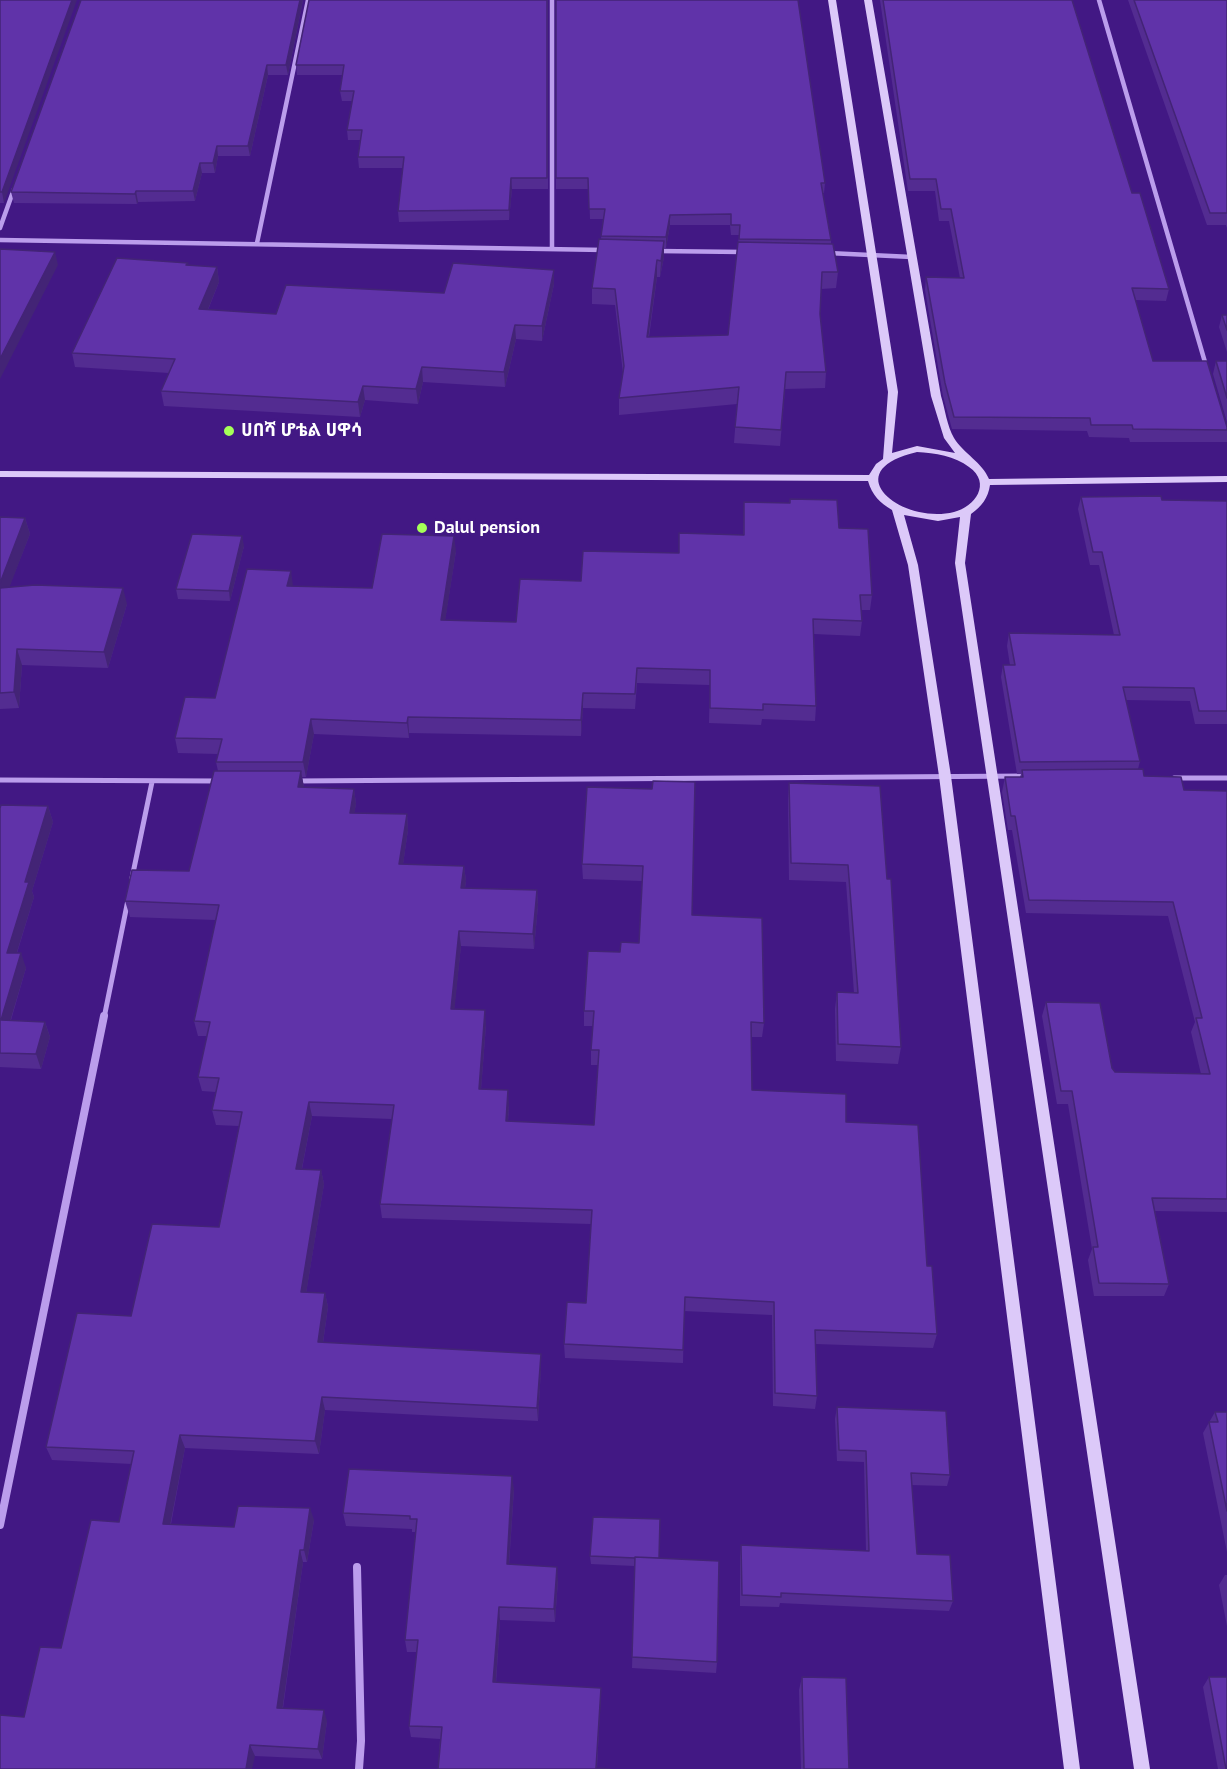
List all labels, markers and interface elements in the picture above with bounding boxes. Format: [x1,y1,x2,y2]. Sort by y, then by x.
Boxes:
place label: ሀበሻ ሆቴል ሀዋሳ [241,420,362,442]
marker: ሀበሻ ሆቴል ሀዋሳ [222,424,236,438]
place label: Dalul pension [434,517,540,539]
marker: Dalul pension [415,521,429,535]

